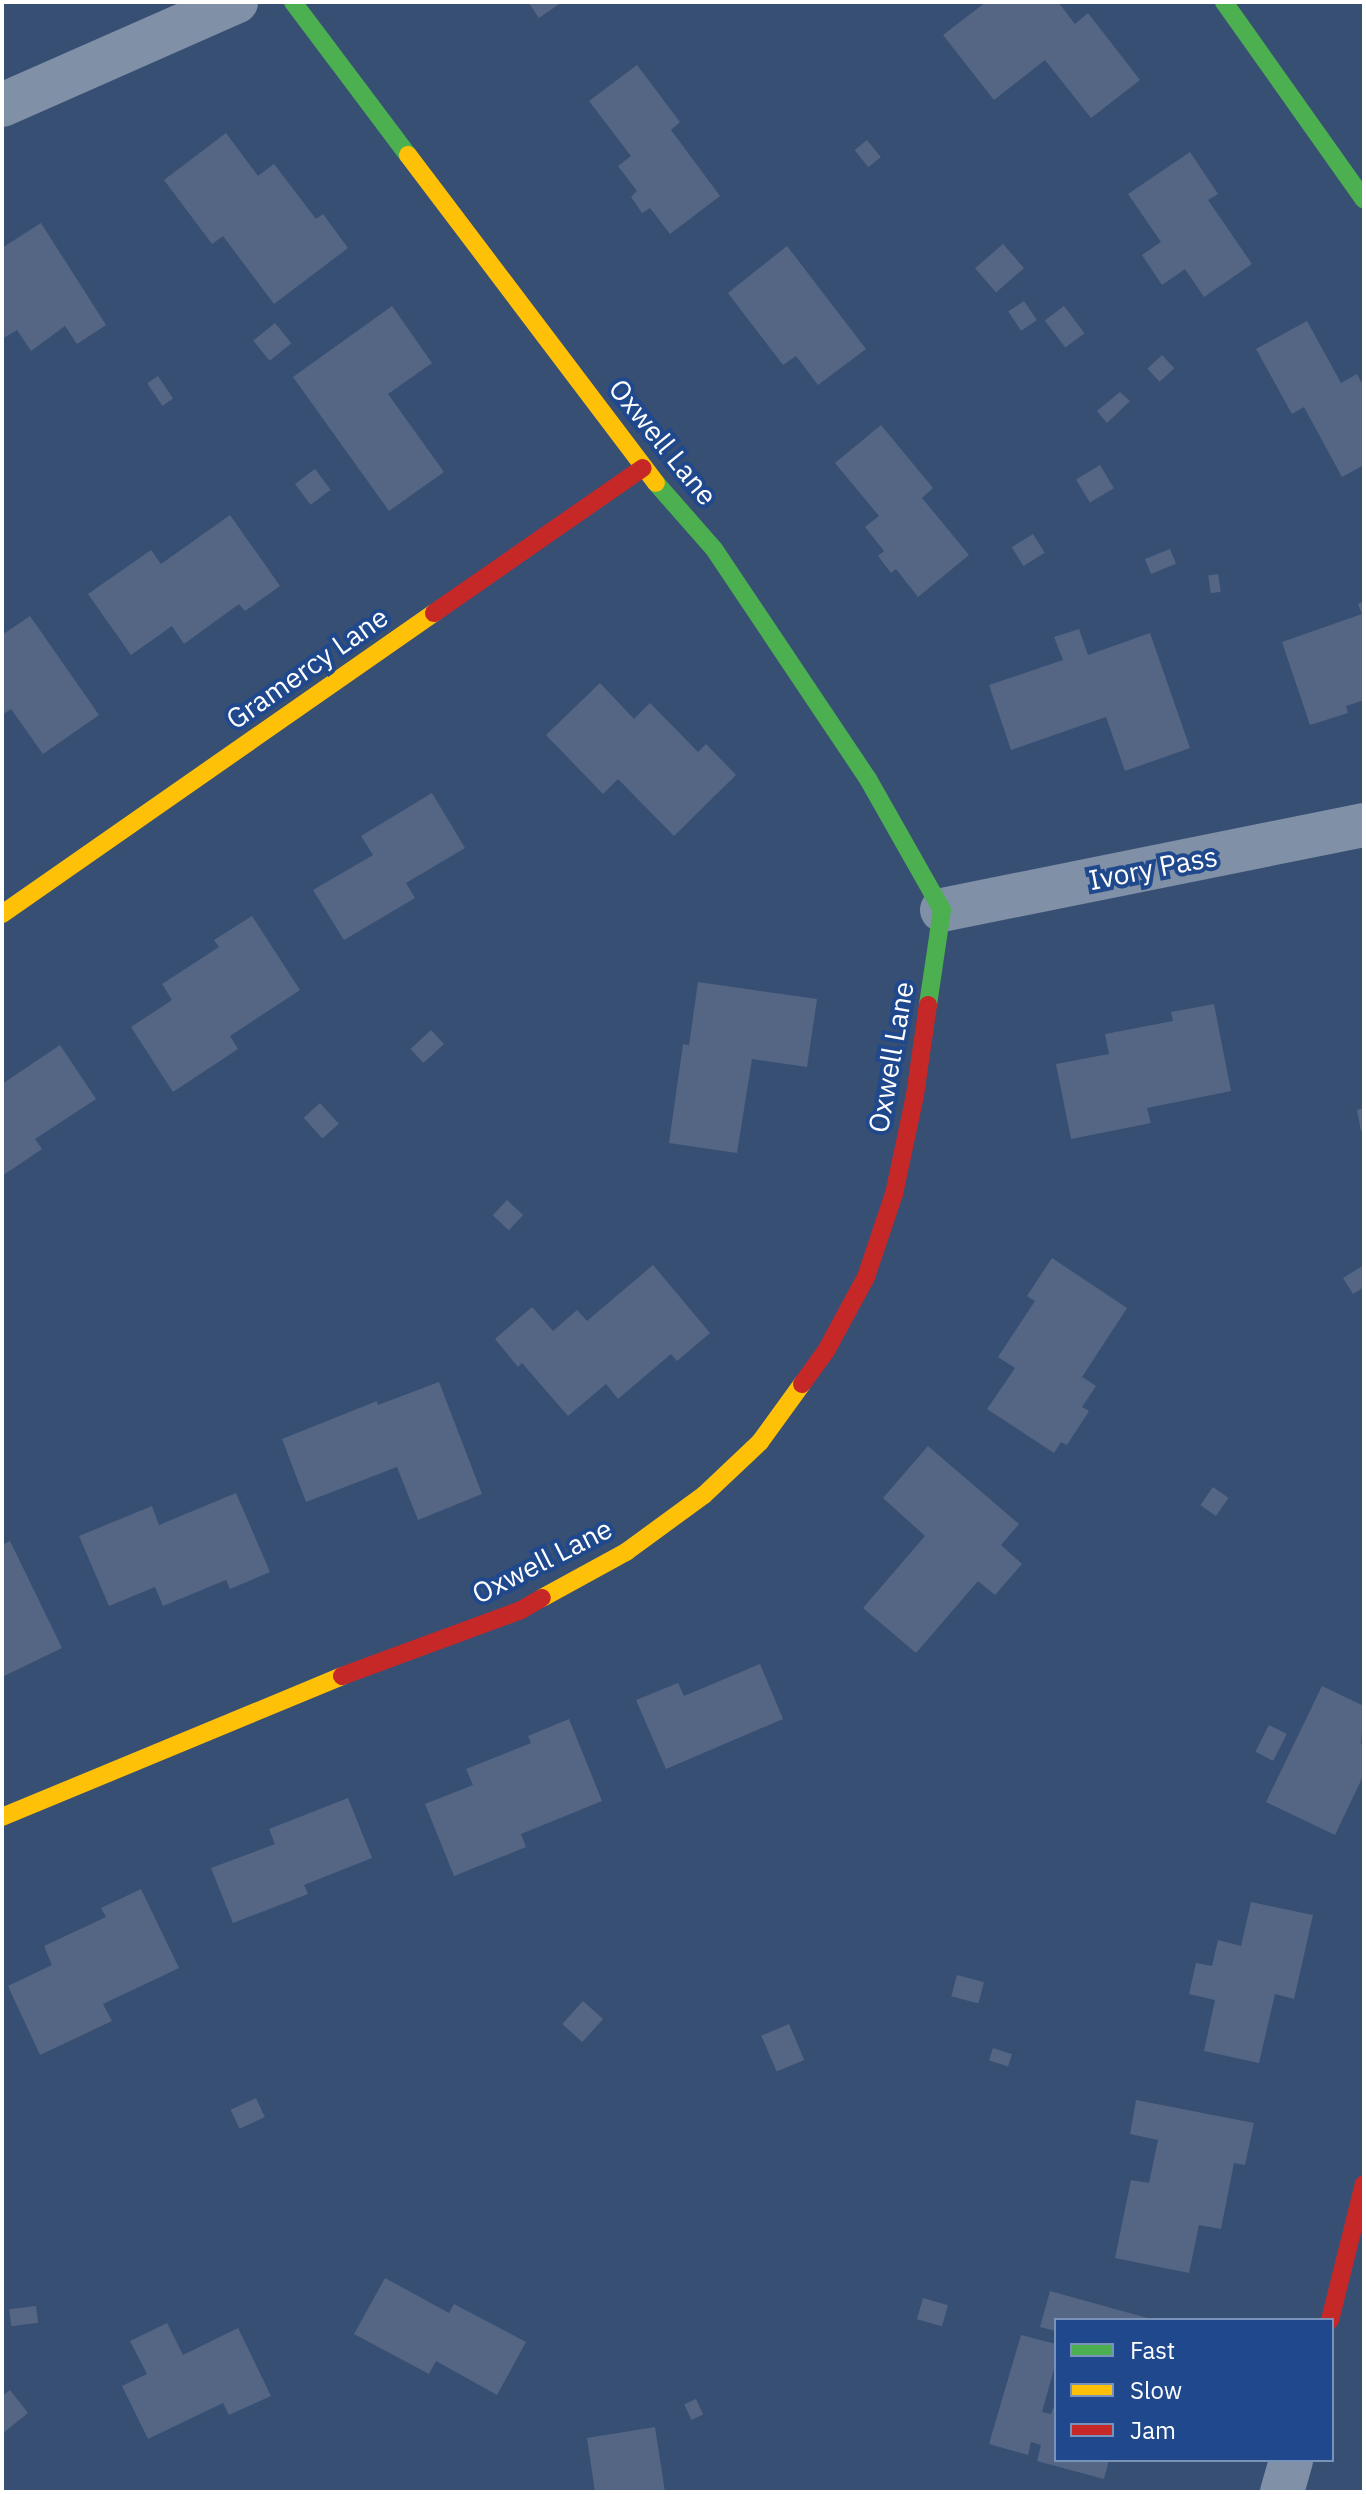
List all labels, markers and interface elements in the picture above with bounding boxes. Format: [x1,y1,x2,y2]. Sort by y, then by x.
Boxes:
street label: Oxwell Lane [602,372,724,512]
street label: Gramercy Lane [220,600,394,736]
street label: Ivory Pass [1086,839,1220,897]
street label: Oxwell Lane [861,979,921,1135]
street label: Oxwell Lane [466,1511,618,1611]
legend [1054,2318,1334,2462]
text: Fast [1130,2334,1175,2366]
text: Slow [1130,2374,1182,2406]
text: Jam [1130,2414,1176,2446]

